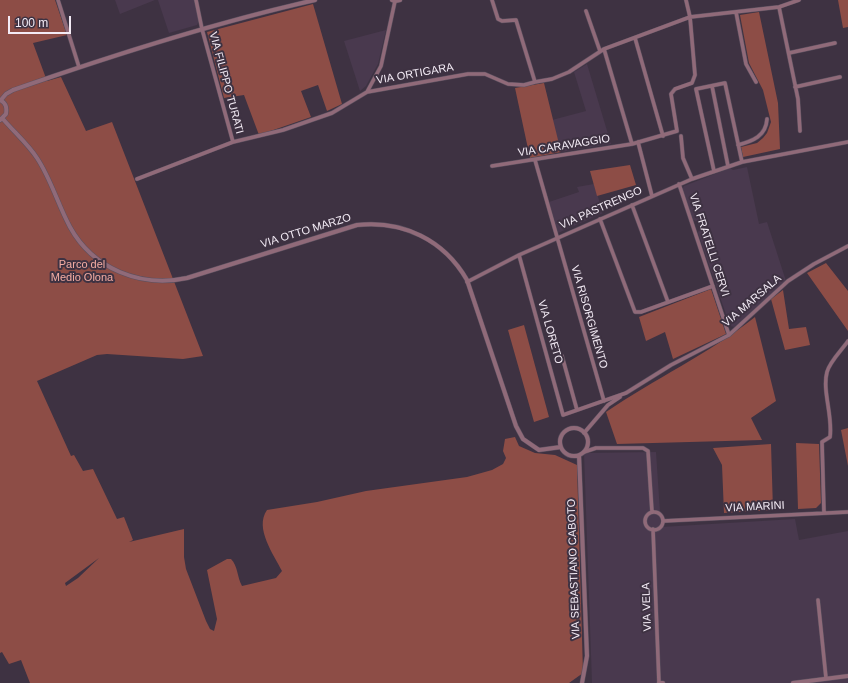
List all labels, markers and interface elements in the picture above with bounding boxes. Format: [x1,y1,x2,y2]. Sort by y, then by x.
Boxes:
scale bar [10,8,73,34]
text: 100 m [15,16,48,30]
street label: VIA FILIPPO TURATI [206,31,246,135]
street label: VIA ORTIGARA [375,61,455,87]
street label: VIA CARAVAGGIO [517,132,611,160]
street label: VIA PASTRENGO [558,184,644,232]
street label: VIA FRATELLI CERVI [686,192,732,298]
street label: VIA OTTO MARZO [259,211,353,251]
park label: Parco del Medio Olona [51,258,113,284]
street label: VIA RISORGIMENTO [568,264,610,370]
street label: VIA MARSALA [720,272,784,330]
street label: VIA LORETO [535,299,565,365]
street label: VIA SEBASTIANO CABOTO [565,499,583,639]
street label: VIA MARINI [725,499,785,515]
street label: VIA VELA [640,582,654,632]

